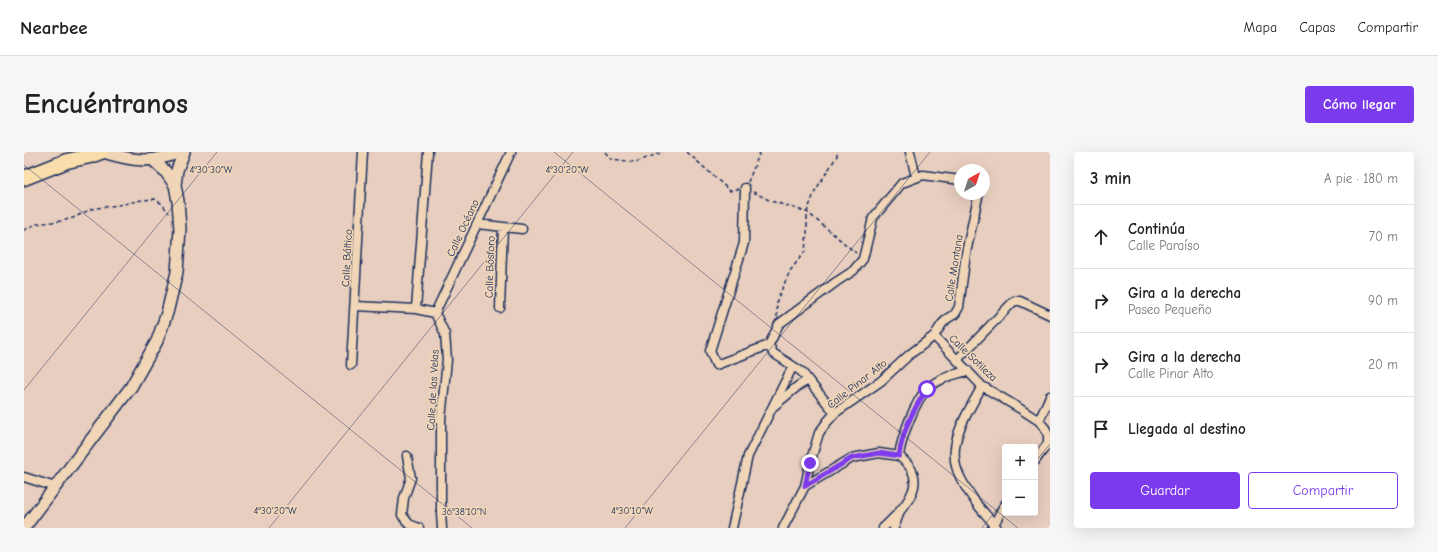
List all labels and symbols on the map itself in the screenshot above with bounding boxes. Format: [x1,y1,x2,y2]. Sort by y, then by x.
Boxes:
text: 4°30'30"W [190,164,233,176]
text: 4°30'20"W [545,164,589,176]
north arrow [954,164,990,200]
street label: Calle Océano [444,197,482,259]
street label: Calle Báltico [339,228,355,287]
street label: Calle Montana [942,233,966,303]
street label: Calle Bósforo [482,235,498,298]
street label: Calle Sotileza [946,332,1000,384]
street label: Calle de las Velas [424,349,442,431]
street label: Calle Pinar Alto [824,357,890,411]
route start [918,380,936,398]
route end [801,454,819,472]
text: 4°30'20"W [253,505,297,517]
text: 4°30'10"W [611,505,653,517]
text: 36°38'10"N [442,506,486,518]

